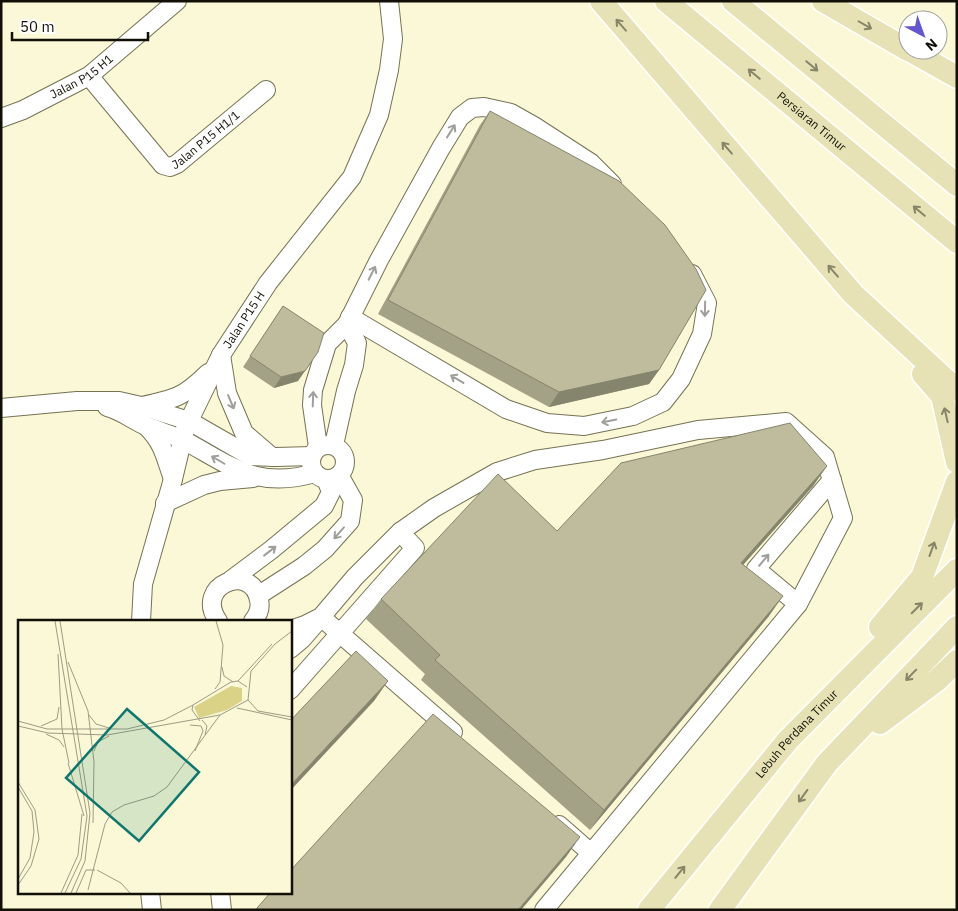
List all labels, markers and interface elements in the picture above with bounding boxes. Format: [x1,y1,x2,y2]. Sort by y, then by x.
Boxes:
scale bar [12,10,149,42]
north arrow [898,10,948,60]
text: 50 m [20,17,55,36]
one-way arrow [616,19,627,32]
one-way arrow [858,21,872,31]
text: N [922,35,941,55]
street label: Jalan P15 H1 [47,51,116,102]
one-way arrow [805,60,818,71]
one-way arrow [748,68,761,79]
street label: Persiaran Timur [774,88,850,155]
street label: Jalan P15 H1/1 [170,107,242,172]
one-way arrow [446,124,456,138]
one-way arrow [722,142,733,155]
one-way arrow [913,206,926,217]
one-way arrow [828,265,839,278]
one-way arrow [368,266,377,281]
street label: Jalan P15 H [220,288,268,351]
one-way arrow [700,300,710,316]
one-way arrow [451,374,465,384]
one-way arrow [308,391,318,408]
one-way arrow [227,395,236,410]
one-way arrow [941,407,950,423]
one-way arrow [601,416,617,426]
one-way arrow [211,455,225,465]
one-way arrow [334,527,345,540]
one-way arrow [928,541,937,557]
one-way arrow [263,545,276,556]
one-way arrow [758,554,769,567]
one-way arrow [911,602,923,614]
inset map [18,620,291,894]
one-way arrow [905,669,917,682]
street label: Lebuh Perdana Timur [752,686,841,781]
one-way arrow [798,789,808,803]
one-way arrow [675,866,686,879]

